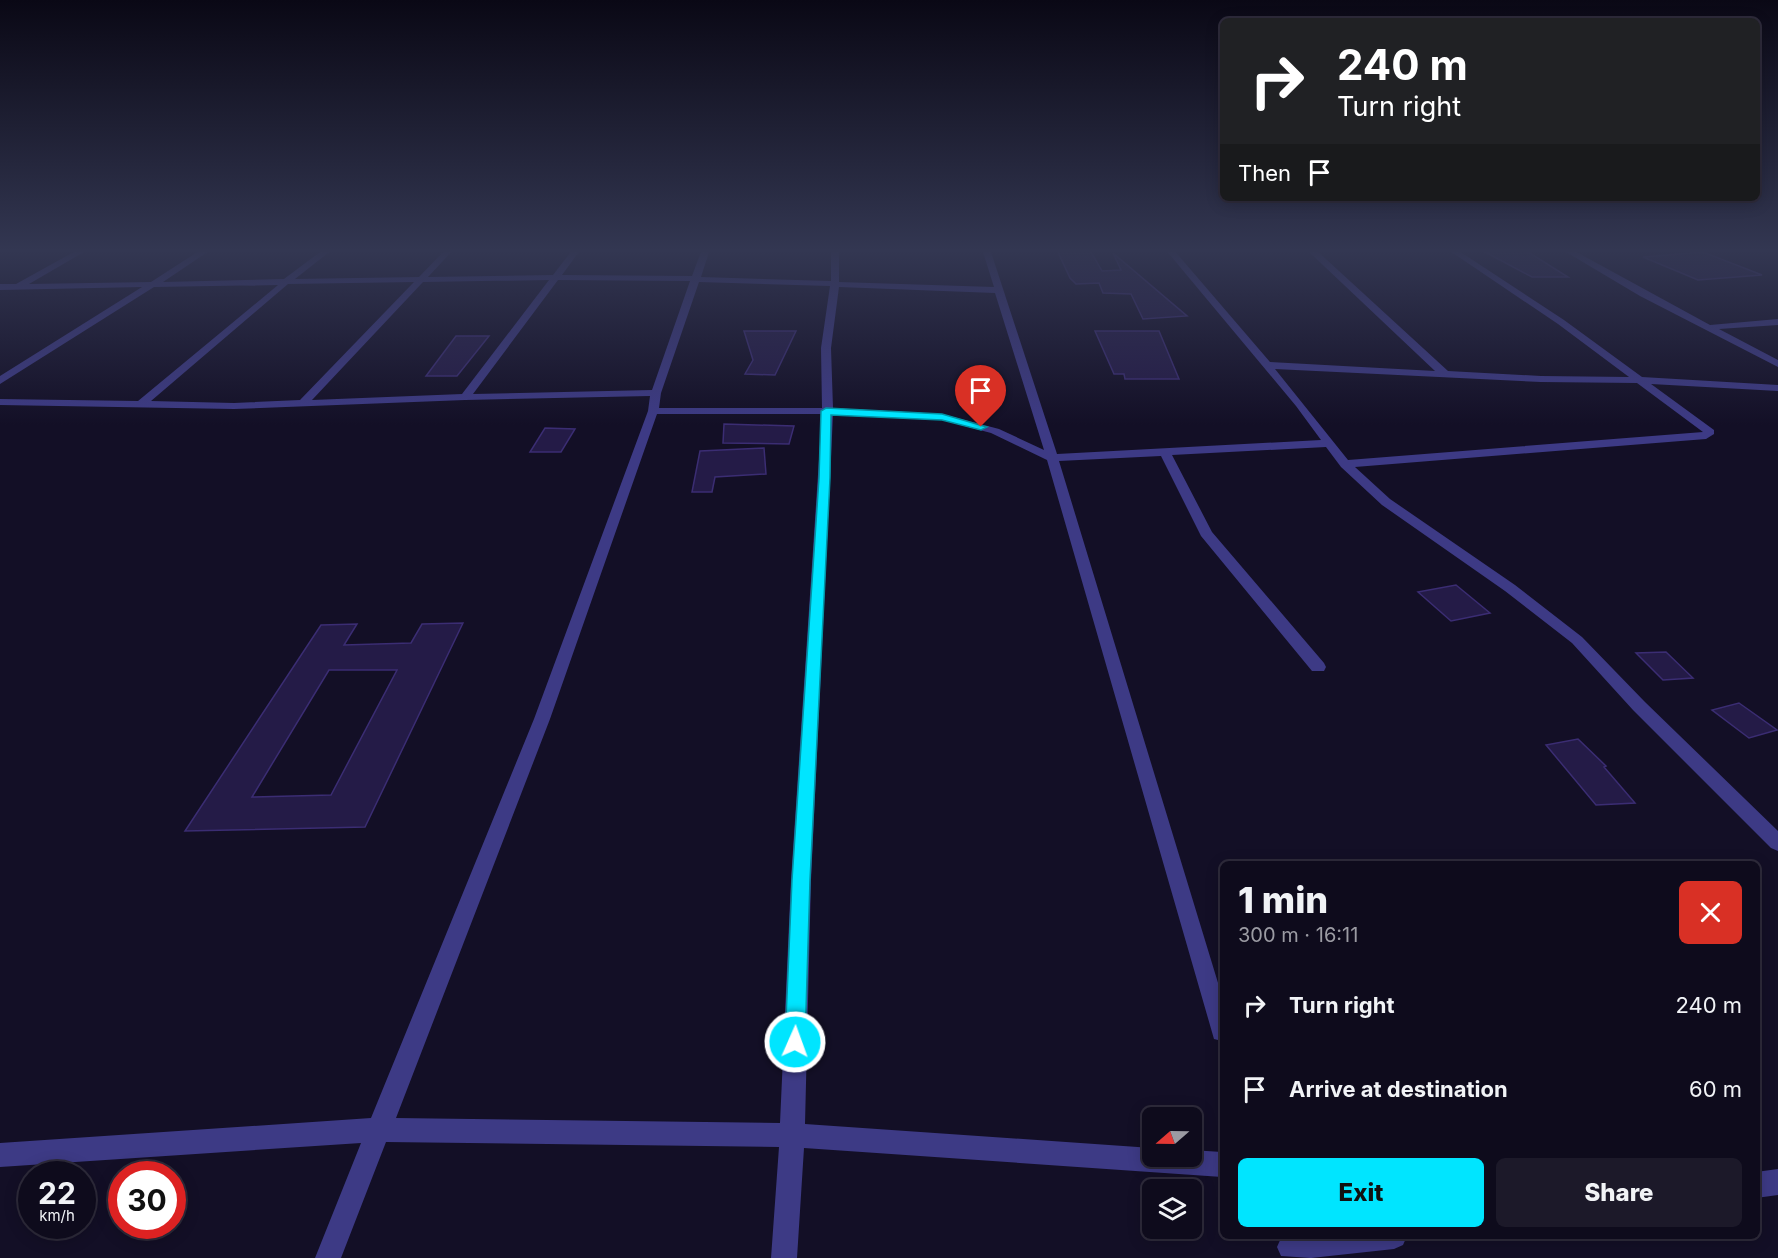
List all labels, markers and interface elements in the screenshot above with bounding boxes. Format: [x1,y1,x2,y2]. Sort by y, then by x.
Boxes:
text: 240 m [1337,39,1468,90]
icon: right [1238,42,1316,120]
text: Turn right [1337,90,1461,123]
icon: arrive [1303,156,1336,189]
text: Then [1238,160,1291,186]
pin [955,365,1006,427]
icon: arrive [964,374,997,407]
text: 1 min [1238,878,1328,922]
button: close [1679,881,1742,944]
text: 300 m · 16:11 [1238,923,1358,947]
icon: right [1238,989,1271,1022]
text: Turn right [1289,992,1395,1018]
text: 240 m [1675,992,1742,1018]
position arrow [763,1010,827,1074]
icon: arrive [1238,1073,1271,1106]
text: Arrive at destination [1289,1076,1508,1102]
text: 60 m [1689,1076,1742,1102]
north arrow [1142,1107,1202,1167]
map controls [1142,1107,1202,1239]
button: Exit [1238,1158,1484,1227]
button: Share [1496,1158,1742,1227]
speed limit sign: 30 [108,1161,186,1239]
text: 22 [38,1175,76,1211]
button: layers [1142,1179,1202,1239]
text: km/h [39,1206,75,1225]

